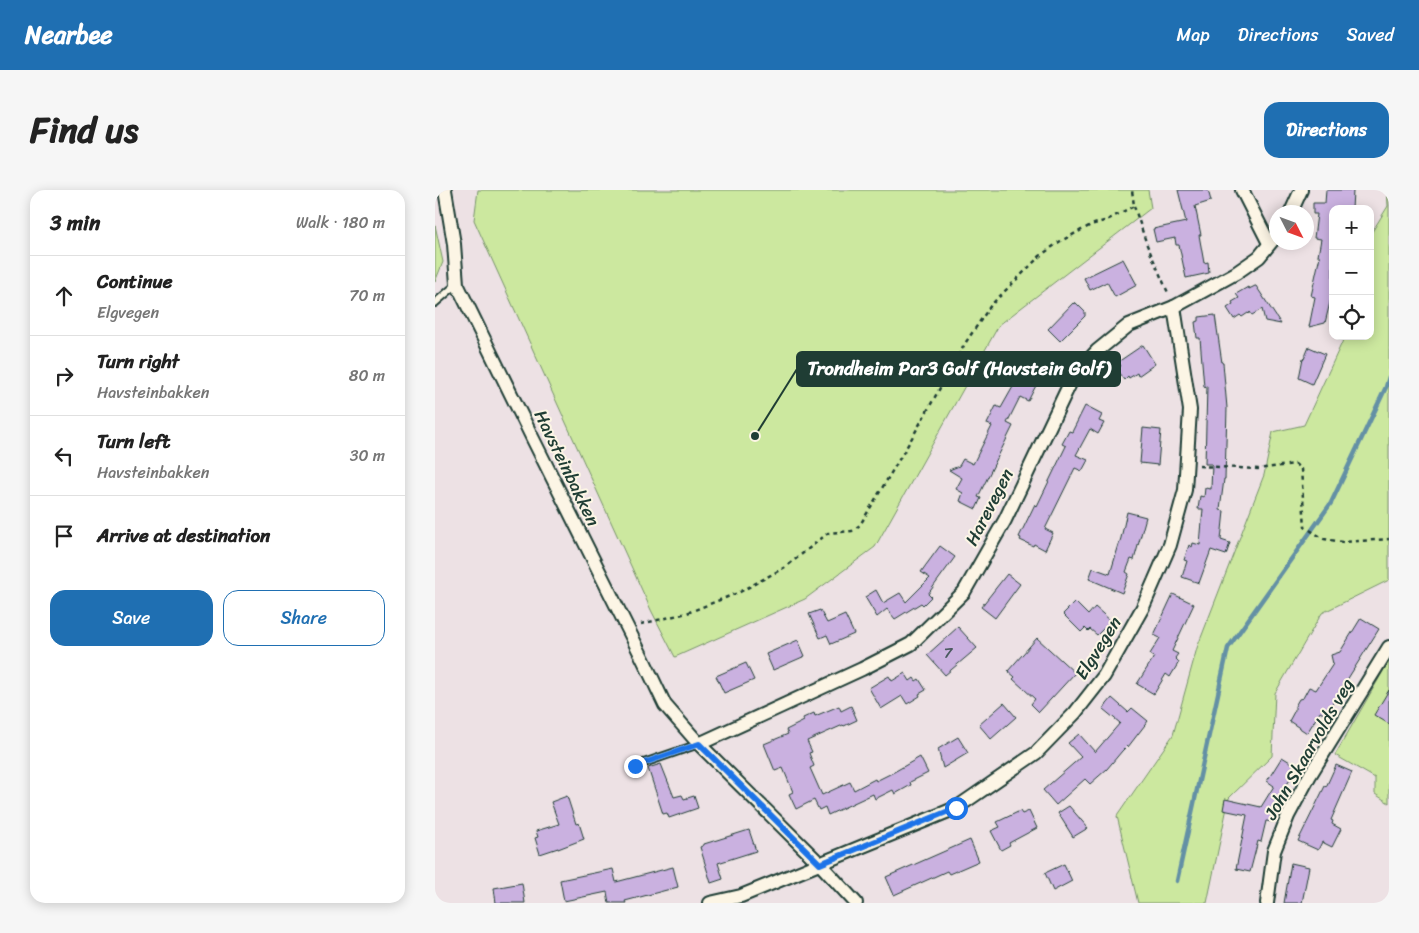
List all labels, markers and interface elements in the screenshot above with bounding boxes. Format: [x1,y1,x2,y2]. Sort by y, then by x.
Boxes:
text: Nearbee [25,14,113,56]
text: Map [1177,19,1210,51]
text: Directions [1238,19,1319,51]
text: Saved [1347,19,1394,51]
text: Find us [30,99,138,161]
button: Directions [1264,102,1389,158]
text: 3 min [50,204,100,242]
north arrow [1269,205,1314,250]
map controls [1329,205,1374,340]
button: + [1329,205,1374,250]
text: Walk · 180 m [296,208,385,237]
button: − [1329,250,1374,295]
text: Continue [97,265,173,298]
text: 70 m [349,281,385,310]
icon: ahead [50,282,78,310]
button: locate [1329,295,1374,340]
text: Elgvegen [97,298,159,327]
text: Turn right [97,345,179,378]
callout: Trondheim Par3 Golf (Havstein Golf) [797,352,1120,386]
text: Trondheim Par3 Golf (Havstein Golf) [808,352,1112,385]
text: 80 m [349,361,385,390]
icon: right [50,362,78,390]
text: Havsteinbakken [97,378,209,407]
street label: Havsteinbakken [525,404,609,532]
text: Turn left [97,425,170,458]
text: 30 m [350,441,385,470]
icon: left [50,442,78,470]
text: Havsteinbakken [97,458,209,487]
street label: Harevegen [956,462,1022,551]
text: Arrive at destination [97,519,270,552]
icon: arrive [50,522,78,550]
button: Save [50,590,213,646]
button: Share [223,590,385,646]
street label: Elgvegen [1066,610,1130,686]
house number: 7 [944,640,954,666]
street label: John Skaarvolds veg [1255,672,1363,827]
route end [624,755,647,778]
route start [945,797,968,820]

